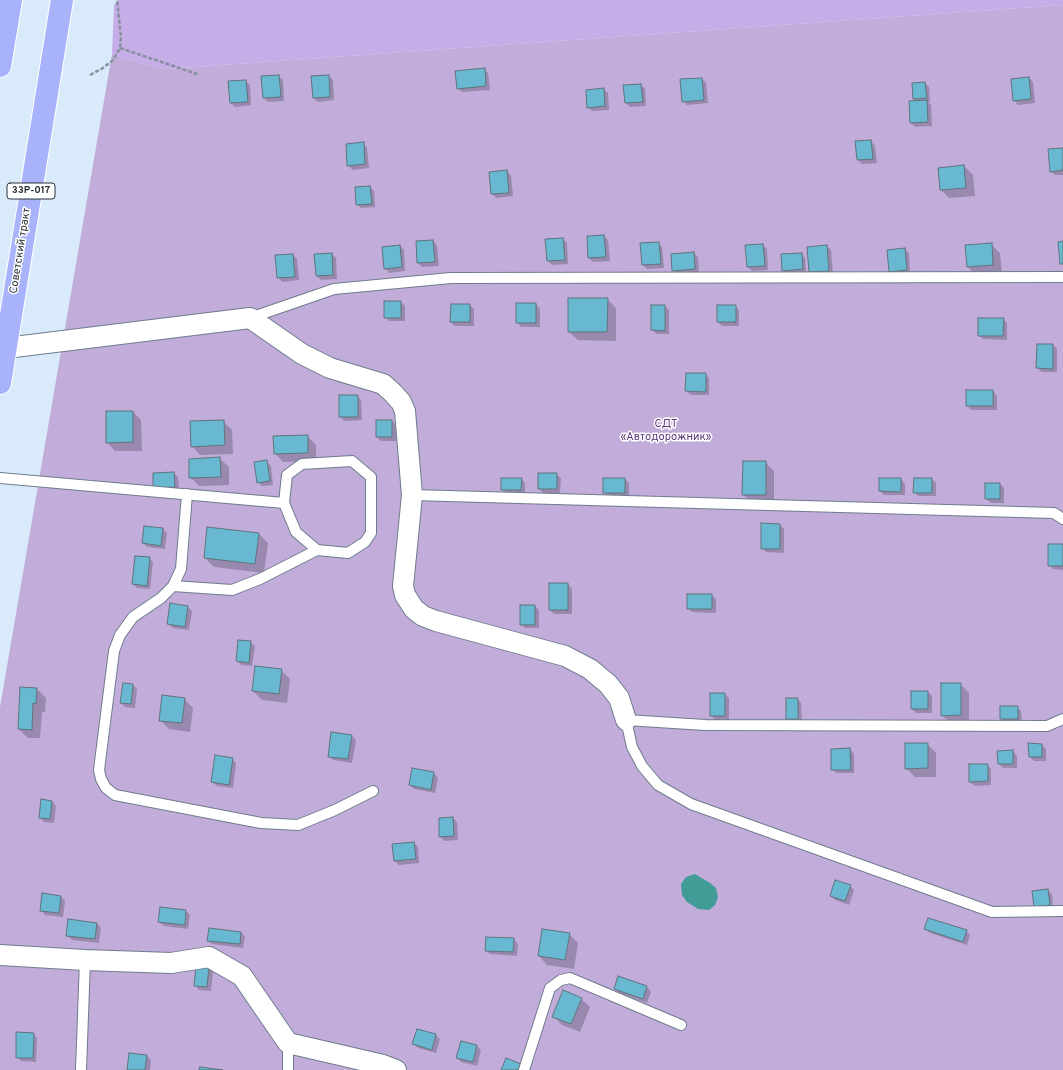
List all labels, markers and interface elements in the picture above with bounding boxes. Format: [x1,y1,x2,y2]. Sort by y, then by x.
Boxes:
road number: 33Р-017 [7,183,55,199]
street label: Советский тракт [8,207,34,295]
park label: СДТ «Автодорожник» [621,418,711,444]

